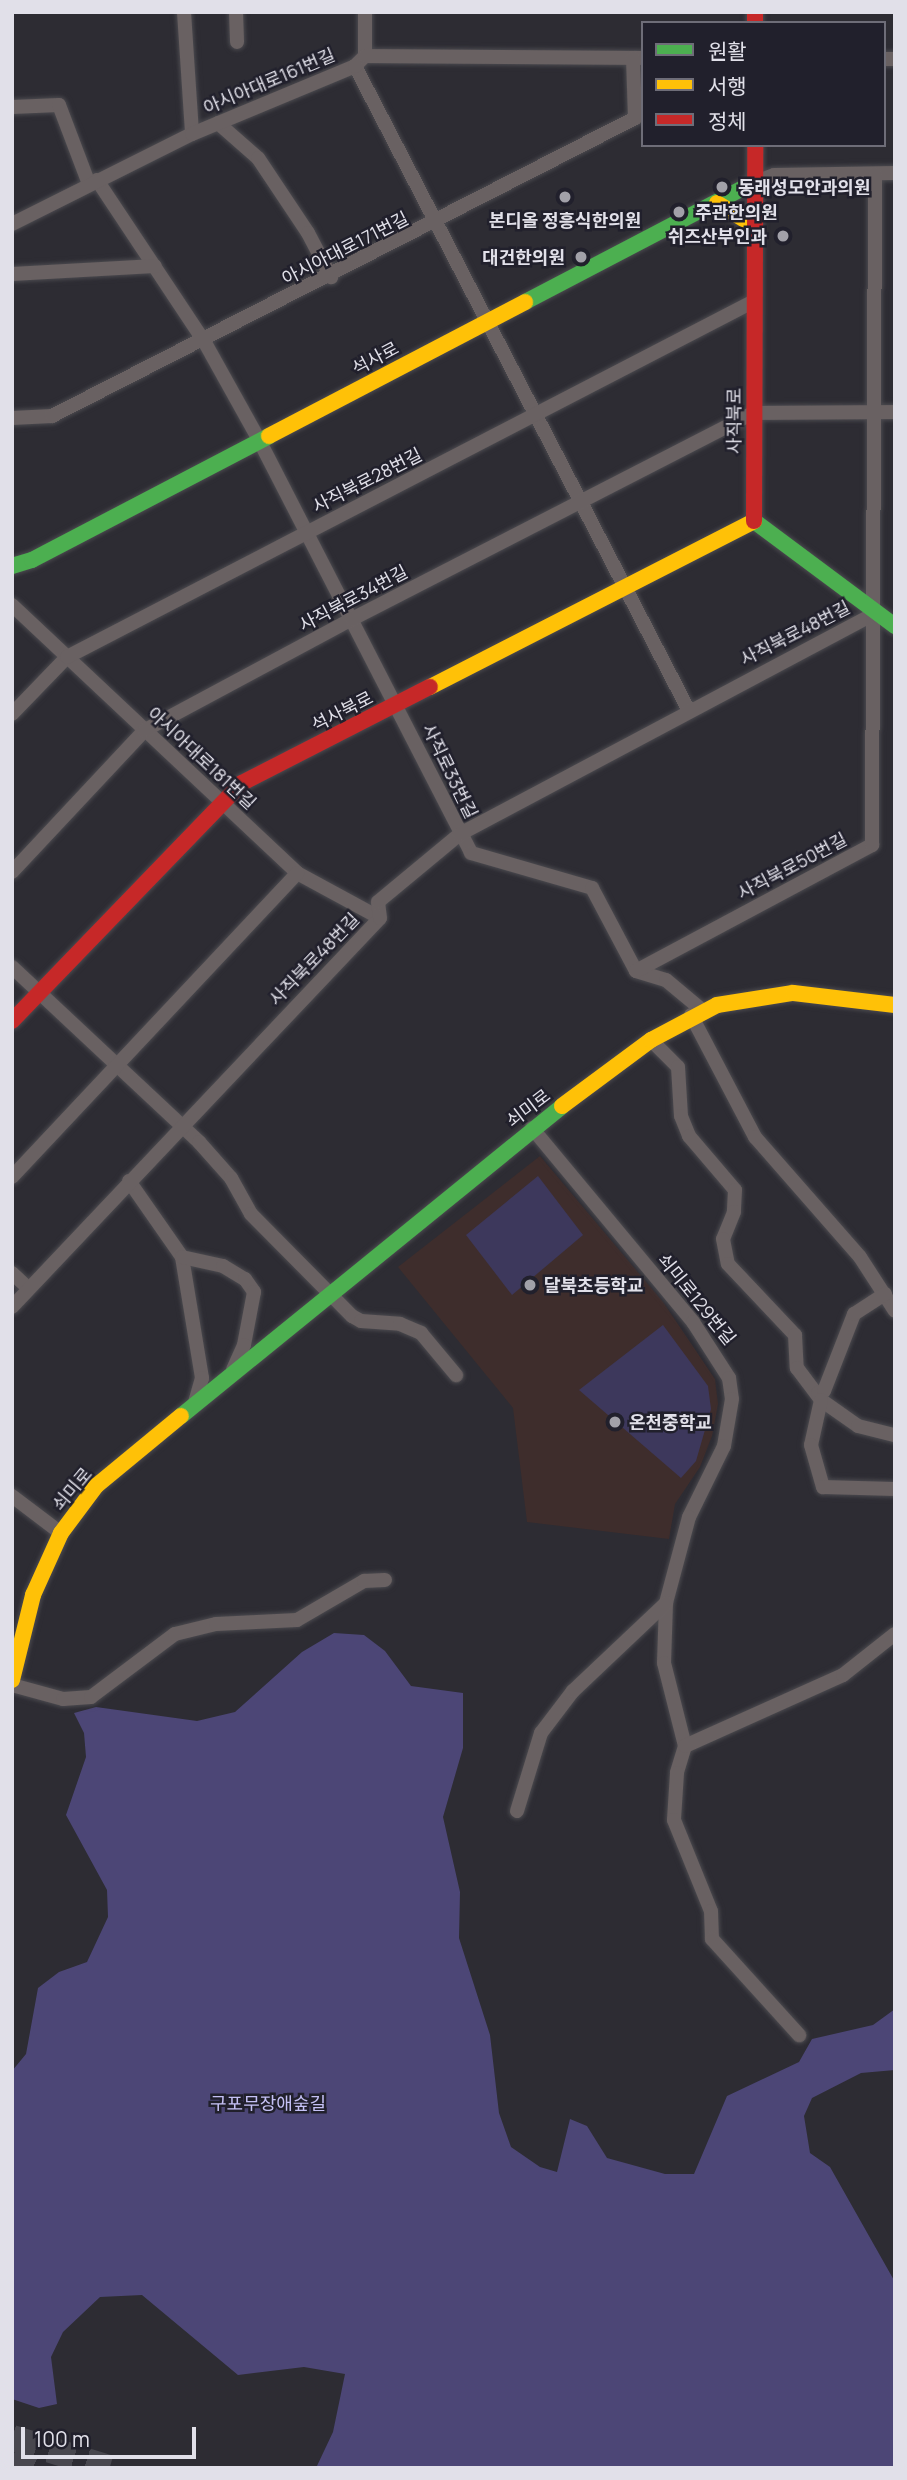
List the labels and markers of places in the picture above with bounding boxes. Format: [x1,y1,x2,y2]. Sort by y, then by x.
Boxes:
place label: 동래성모안과의원 [738,176,870,198]
marker: 동래성모안과의원 [712,177,732,197]
marker: 본디올 정흥식한의원 [555,187,575,207]
place label: 주관한의원 [695,201,778,223]
marker: 주관한의원 [669,202,689,222]
place label: 본디올 정흥식한의원 [489,209,641,231]
place label: 쉬즈산부인과 [668,225,767,247]
marker: 쉬즈산부인과 [773,226,793,246]
place label: 대건한의원 [482,246,565,268]
marker: 대건한의원 [571,247,591,267]
place label: 달북초등학교 [544,1274,643,1296]
marker: 달북초등학교 [522,1277,538,1293]
place label: 온천중학교 [629,1411,712,1433]
marker: 온천중학교 [607,1414,623,1430]

